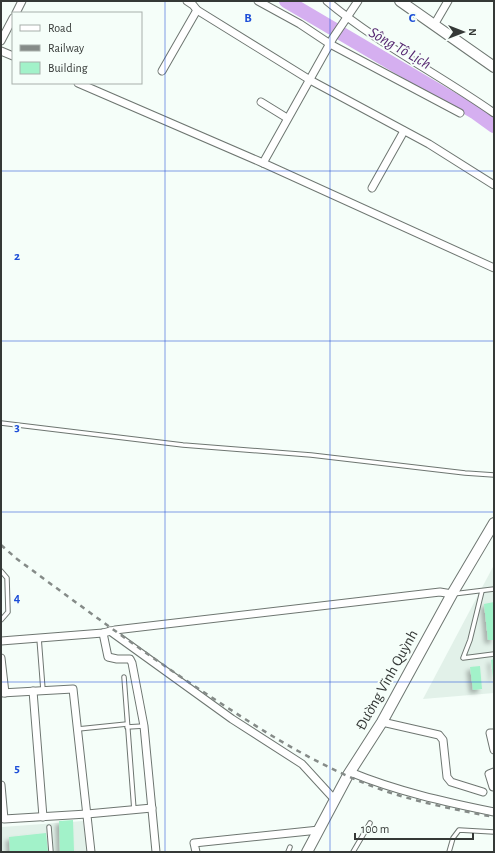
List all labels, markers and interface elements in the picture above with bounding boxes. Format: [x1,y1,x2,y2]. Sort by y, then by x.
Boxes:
legend [12,12,142,84]
text: B [244,12,252,25]
text: C [409,12,416,25]
north arrow [443,12,483,52]
text: Road [48,22,72,34]
water label: Sông Tô Lịch [366,24,434,72]
text: N [467,28,478,36]
text: Railway [48,42,84,55]
text: Building [48,62,88,74]
text: 2 [14,250,20,263]
text: 3 [14,421,20,434]
text: 4 [14,592,21,605]
street label: Đường Vĩnh Quỳnh [353,627,421,733]
text: 5 [14,762,20,775]
scale bar [355,815,473,841]
text: 100 m [361,823,389,835]

